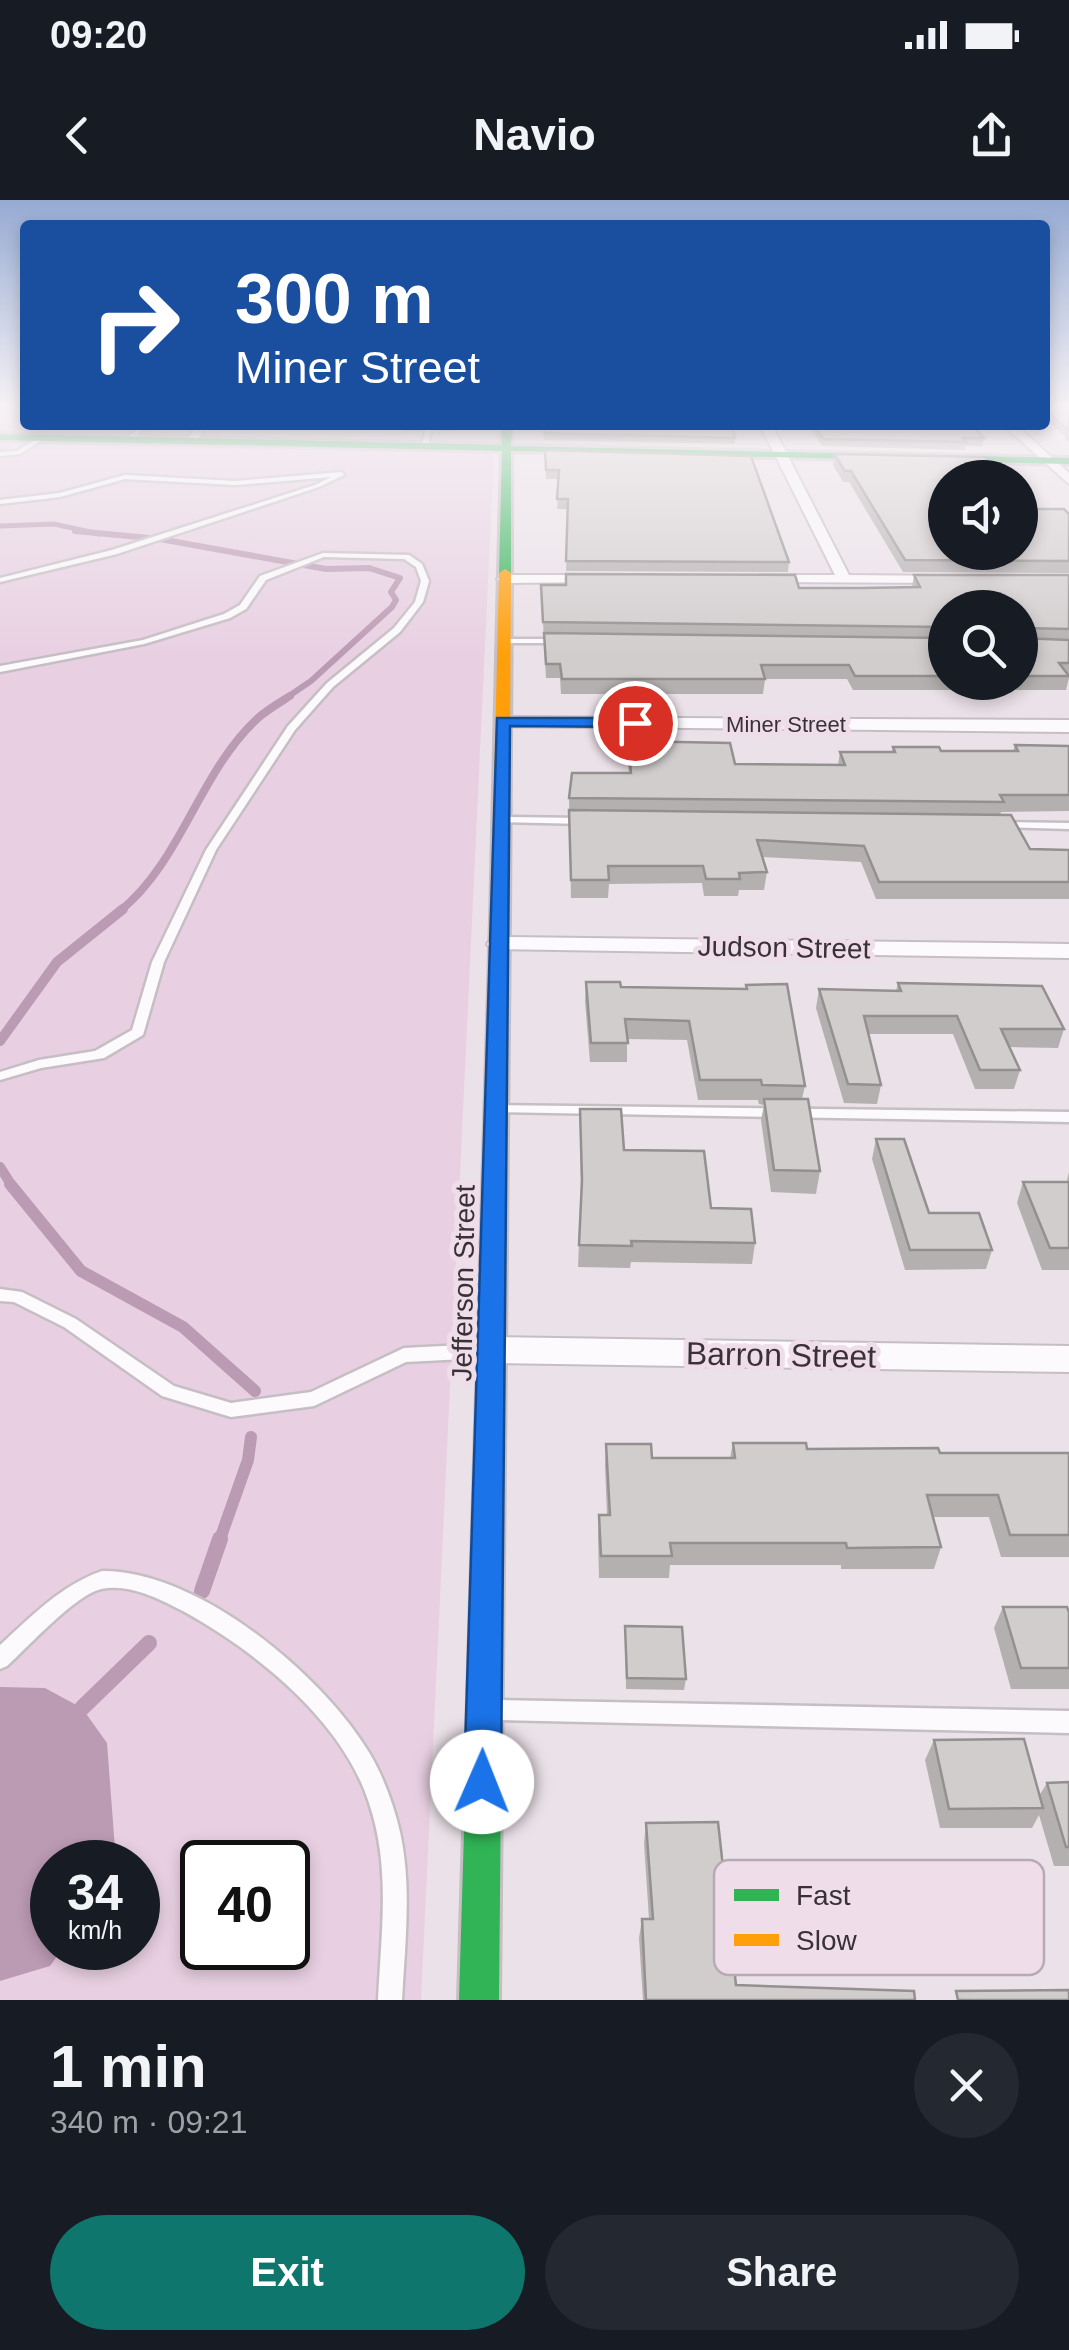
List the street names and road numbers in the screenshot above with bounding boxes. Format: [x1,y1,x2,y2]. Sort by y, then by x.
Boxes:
street label: Miner Street [726,712,846,737]
street label: Judson Street [697,930,871,965]
street label: Jefferson Street [446,1184,481,1382]
street label: Barron Street [686,1335,877,1375]

